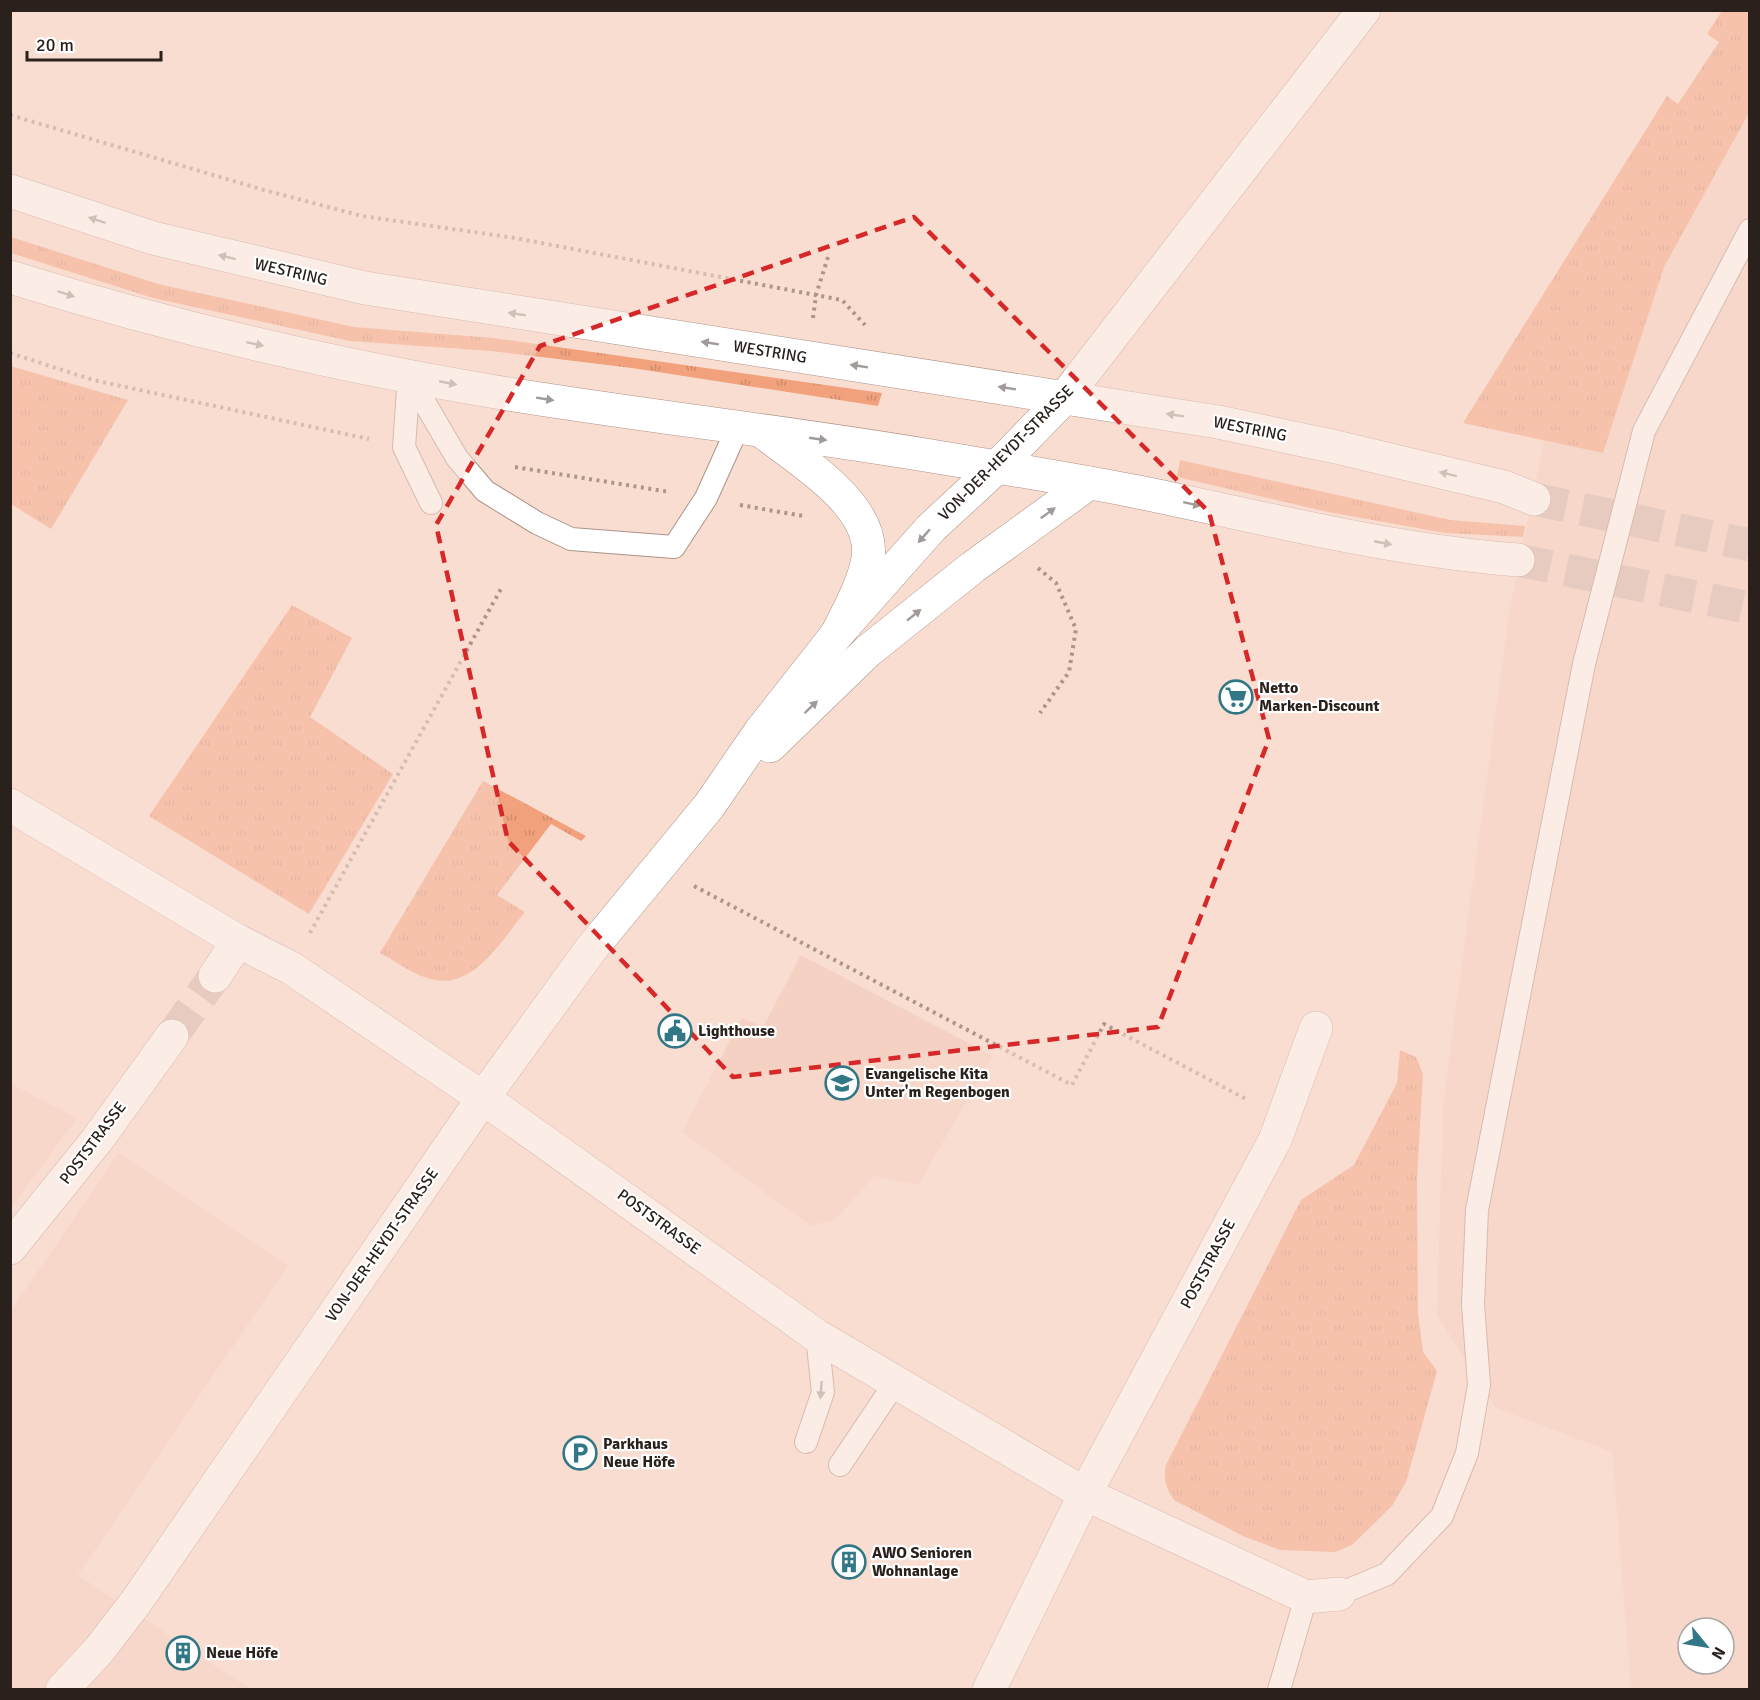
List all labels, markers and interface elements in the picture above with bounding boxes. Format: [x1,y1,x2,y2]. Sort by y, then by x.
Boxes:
scale bar [27,24,160,62]
text: 20 m [36,34,74,56]
one-way arrow [88,215,106,224]
one-way arrow [217,251,236,261]
street label: WESTRING [252,254,330,290]
one-way arrow [57,290,75,300]
one-way arrow [508,309,527,318]
street label: WESTRING [732,336,808,368]
one-way arrow [700,338,719,347]
one-way arrow [245,340,264,349]
one-way arrow [849,361,868,370]
one-way arrow [439,379,458,388]
street label: VON-DER-HEYDT-STRASSE [934,381,1078,525]
one-way arrow [997,384,1016,393]
one-way arrow [535,395,554,404]
one-way arrow [1165,411,1184,420]
street label: WESTRING [1212,412,1288,446]
one-way arrow [808,434,827,443]
one-way arrow [1438,468,1457,478]
one-way arrow [1183,500,1202,509]
one-way arrow [1039,507,1055,519]
one-way arrow [918,528,931,543]
one-way arrow [1374,539,1393,548]
one-way arrow [906,609,921,621]
place label: Netto Marken-Discount [1259,678,1380,716]
supermarket icon: Netto Marken-Discount [1218,679,1254,715]
one-way arrow [804,700,818,714]
public building icon: Lighthouse [657,1013,693,1049]
place label: Lighthouse [698,1021,775,1041]
place label: Evangelische Kita Unter'm Regenbogen [865,1064,1010,1102]
school or university icon: Evangelische Kita Unter'm Regenbogen [824,1065,860,1101]
street label: POSTSTRASSE [55,1098,131,1188]
street label: VON-DER-HEYDT-STRASSE [321,1164,443,1326]
street label: POSTSTRASSE [613,1185,705,1259]
street label: POSTSTRASSE [1176,1216,1240,1312]
one-way arrow [816,1381,825,1400]
place label: Parkhaus Neue Höfe [603,1434,675,1472]
parking icon: Parkhaus Neue Höfe [562,1435,598,1471]
place label: AWO Senioren Wohnanlage [872,1543,972,1581]
building icon: AWO Senioren Wohnanlage [831,1544,867,1580]
north arrow [1676,1616,1736,1676]
building icon: Neue Höfe [165,1635,201,1671]
place label: Neue Höfe [206,1643,278,1663]
text: N [1707,1643,1730,1663]

